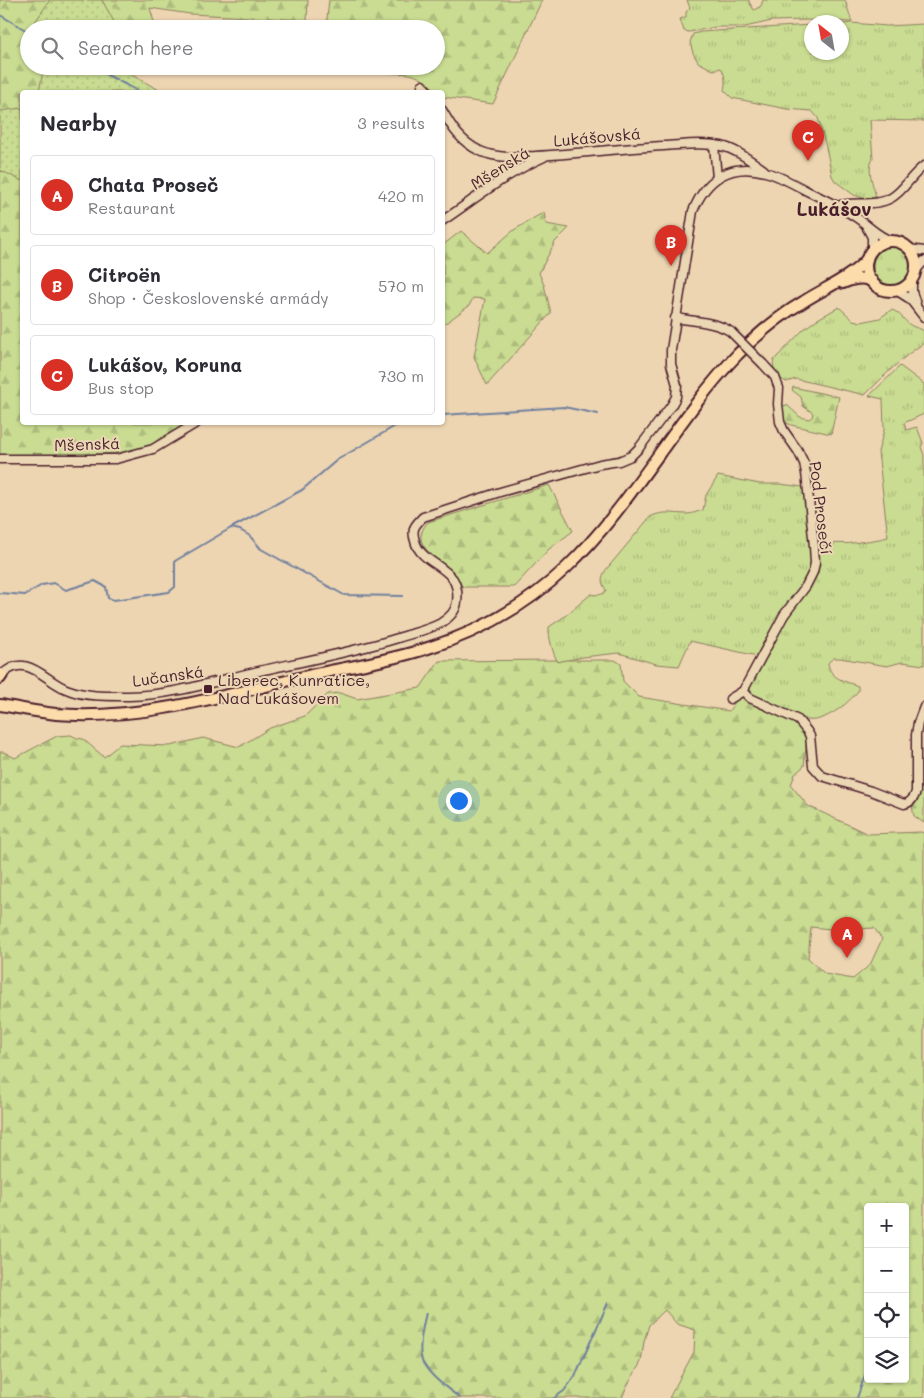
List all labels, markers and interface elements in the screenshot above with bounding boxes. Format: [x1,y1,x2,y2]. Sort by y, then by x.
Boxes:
north arrow [804,15,849,60]
search box [20,20,445,75]
icon: search [38,34,66,62]
text: Search here [78,35,194,60]
text: Nearby [40,109,117,136]
text: 3 results [357,112,425,133]
pin: C [792,120,824,161]
street label: Lukášovská [552,122,642,151]
street label: Mšenská [466,141,533,194]
text: Chata Proseč [88,172,218,197]
text: A [51,185,63,206]
text: 420 m [378,185,424,206]
district label: Lukášov [796,196,872,221]
text: Restaurant [88,197,176,218]
pin: B [655,225,687,266]
text: Citroën [88,262,161,287]
text: B [52,275,62,296]
text: 570 m [378,275,424,296]
text: Shop · Československé armády [88,287,329,308]
text: Lukášov, Koruna [88,352,242,377]
text: C [51,365,63,386]
text: 730 m [378,365,424,386]
text: Bus stop [88,377,154,398]
street label: Mšenská [54,432,120,455]
street label: Pod Prosečí [805,460,838,556]
street label: Lučanská [131,660,205,691]
place label: Liberec, Kunratice, Nad Lukášovem [218,669,370,708]
marker: Liberec, Kunratice, Nad Lukášovem [202,683,214,695]
your location [446,788,472,814]
pin: A [831,917,863,958]
map controls [864,1203,909,1383]
button: + [864,1203,909,1248]
button: − [864,1248,909,1293]
button: locate [864,1293,909,1338]
button: layers [864,1338,909,1383]

